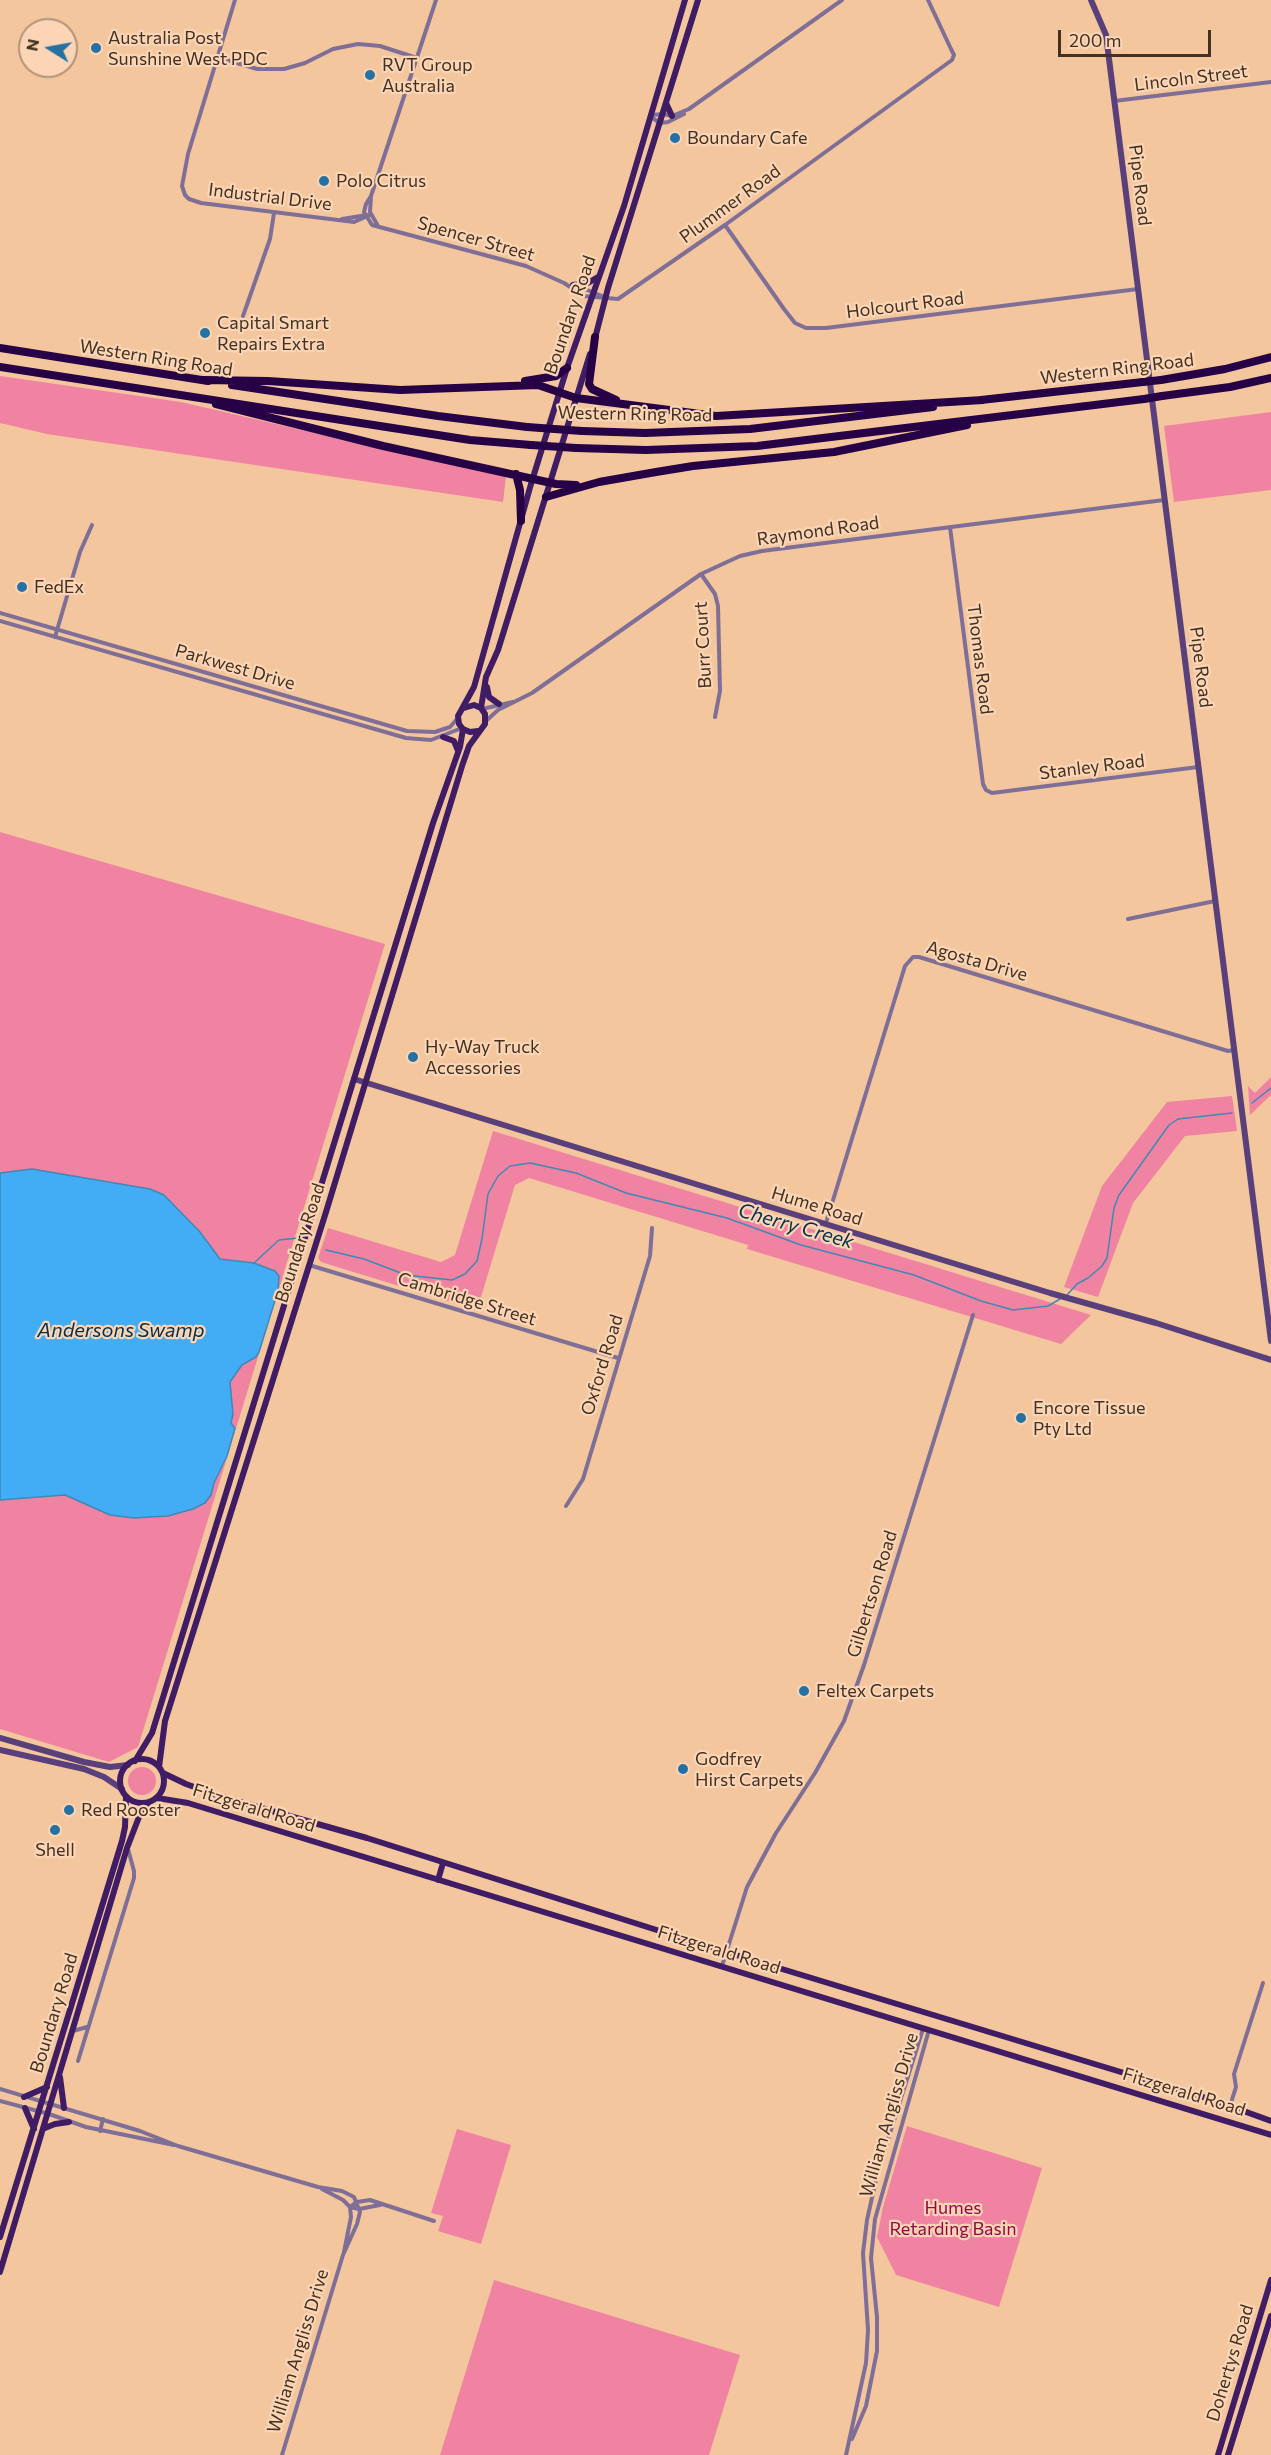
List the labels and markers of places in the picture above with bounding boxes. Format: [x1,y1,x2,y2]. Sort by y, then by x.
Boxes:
place label: Australia Post Sunshine West PDC [108,27,268,70]
marker: Australia Post Sunshine West PDC [89,41,103,55]
place label: RVT Group Australia [382,54,473,97]
marker: RVT Group Australia [363,68,377,82]
place label: Boundary Cafe [687,127,807,149]
marker: Boundary Cafe [668,131,682,145]
place label: Polo Citrus [336,170,426,192]
marker: Polo Citrus [317,174,331,188]
place label: Capital Smart Repairs Extra [217,312,329,354]
marker: Capital Smart Repairs Extra [198,326,212,340]
place label: FedEx [34,576,84,598]
marker: FedEx [15,580,29,594]
place label: Hy-Way Truck Accessories [425,1036,540,1078]
marker: Hy-Way Truck Accessories [406,1050,420,1064]
place label: Encore Tissue Pty Ltd [1033,1397,1146,1440]
marker: Encore Tissue Pty Ltd [1014,1411,1028,1425]
place label: Feltex Carpets [816,1680,934,1702]
marker: Feltex Carpets [797,1684,811,1698]
place label: Godfrey Hirst Carpets [695,1748,803,1790]
marker: Godfrey Hirst Carpets [676,1762,690,1776]
place label: Red Rooster [81,1799,181,1821]
marker: Red Rooster [62,1803,76,1817]
marker: Shell [48,1823,62,1837]
place label: Shell [35,1839,75,1861]

